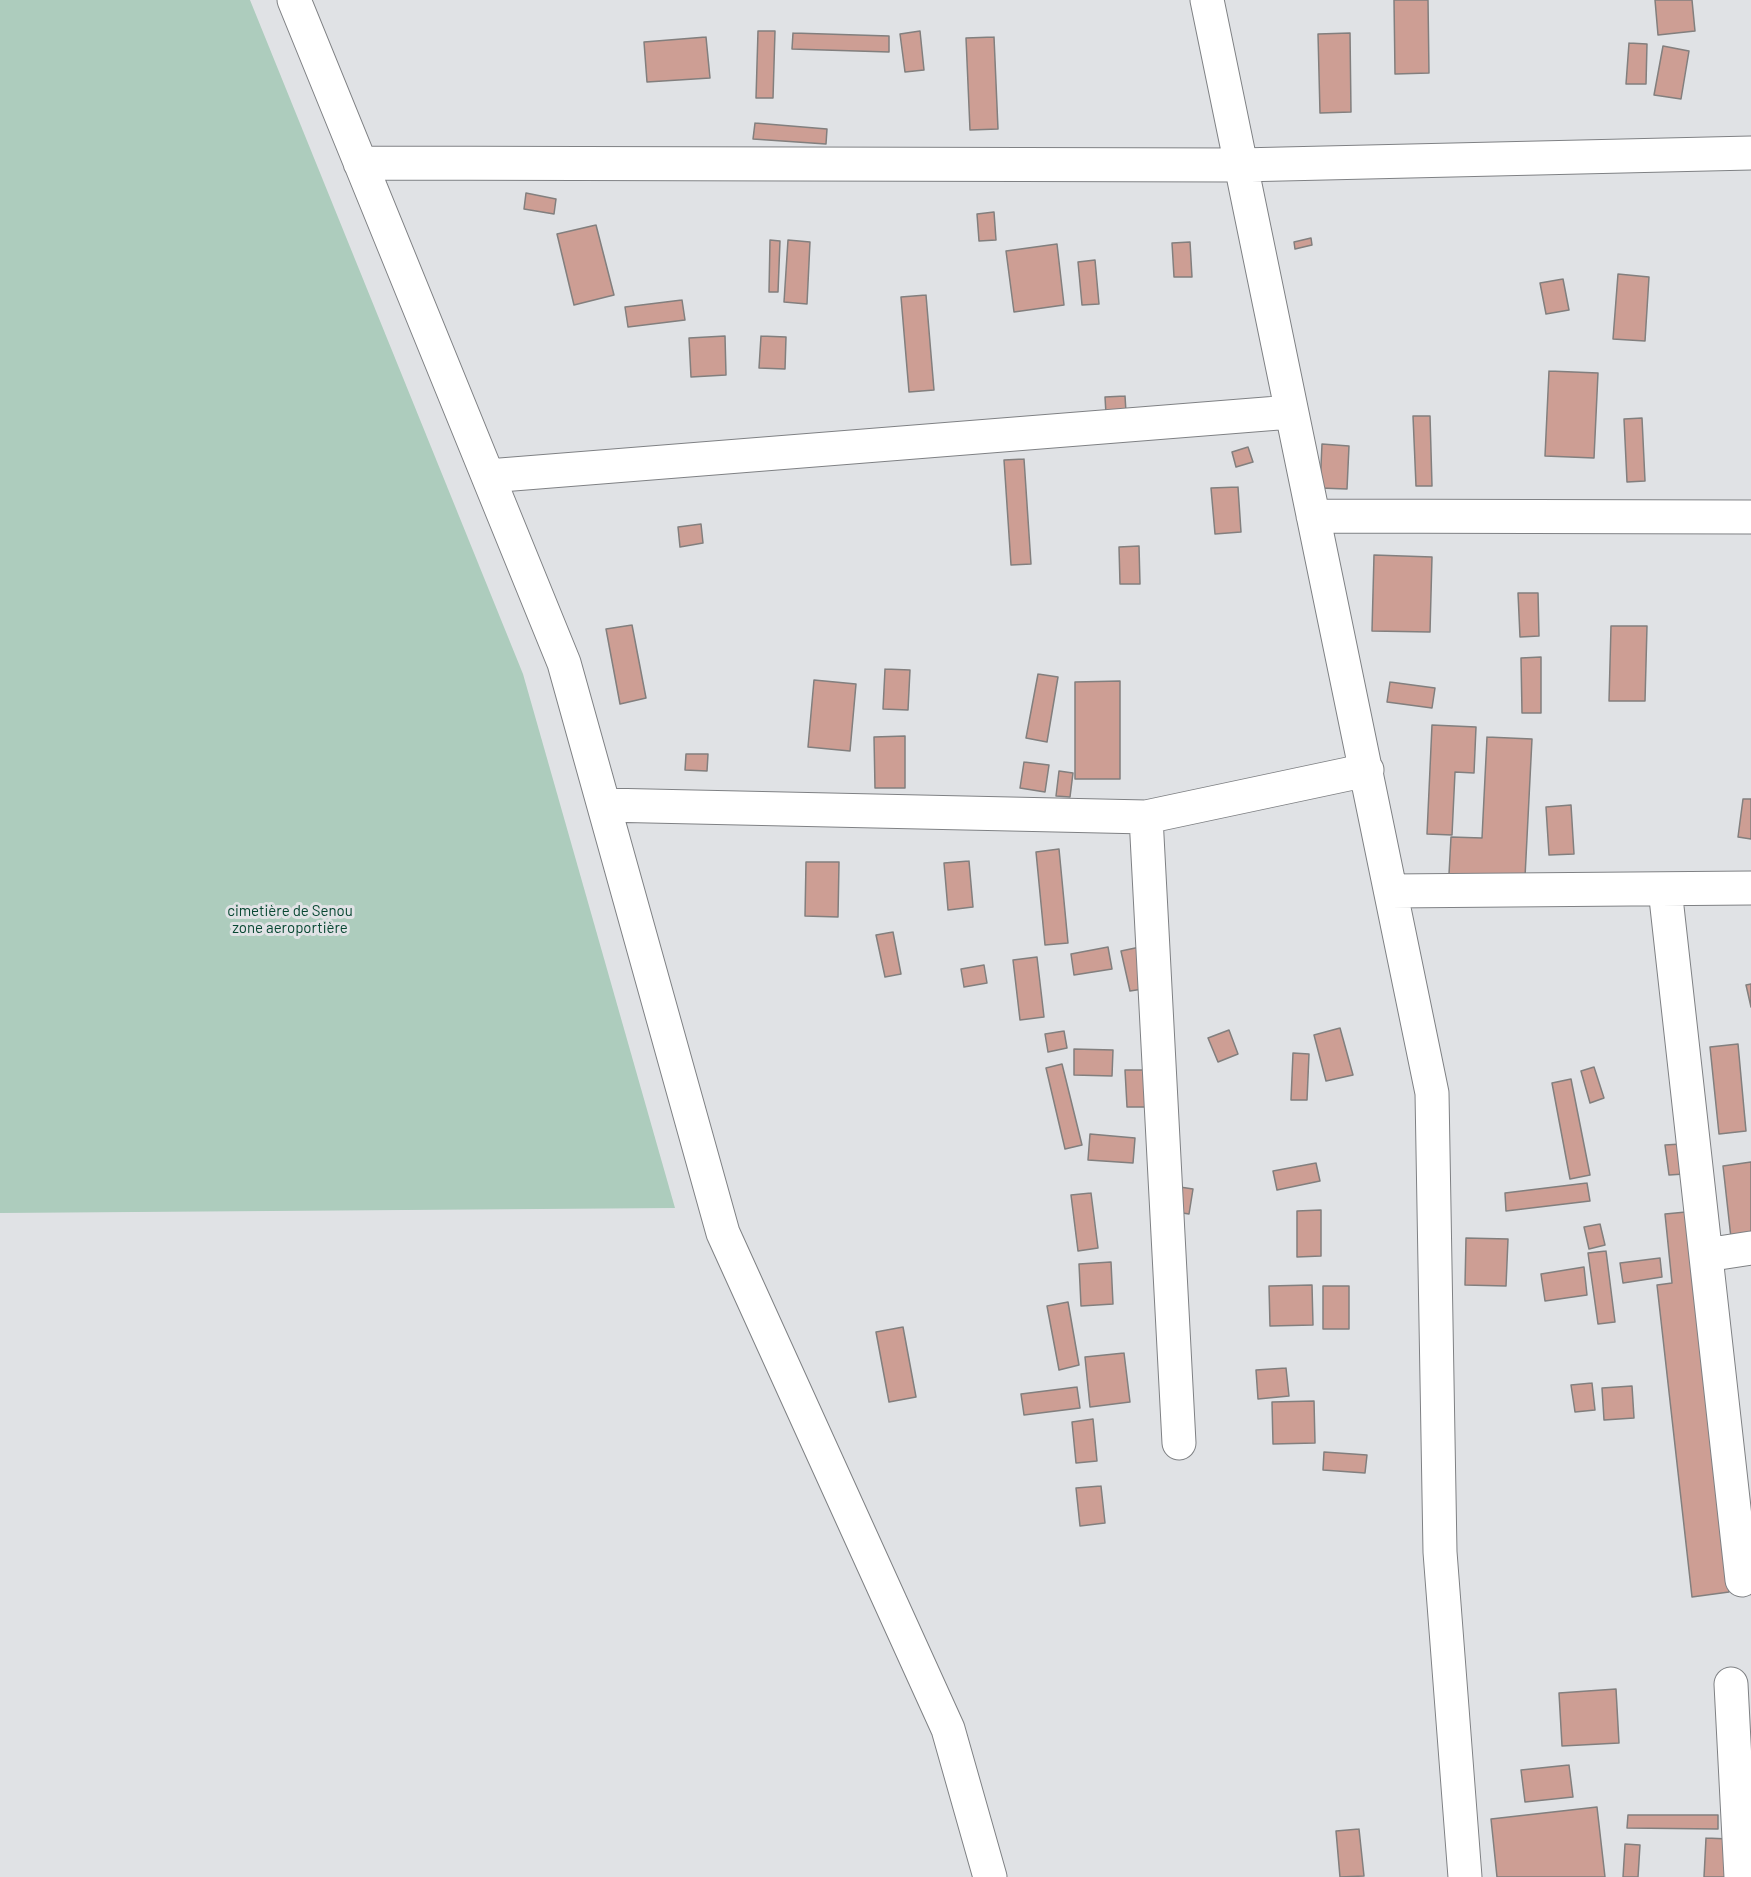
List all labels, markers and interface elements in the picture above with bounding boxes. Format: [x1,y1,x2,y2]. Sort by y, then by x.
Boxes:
park label: cimetière de Senou zone aeroportière [227,902,353,937]

